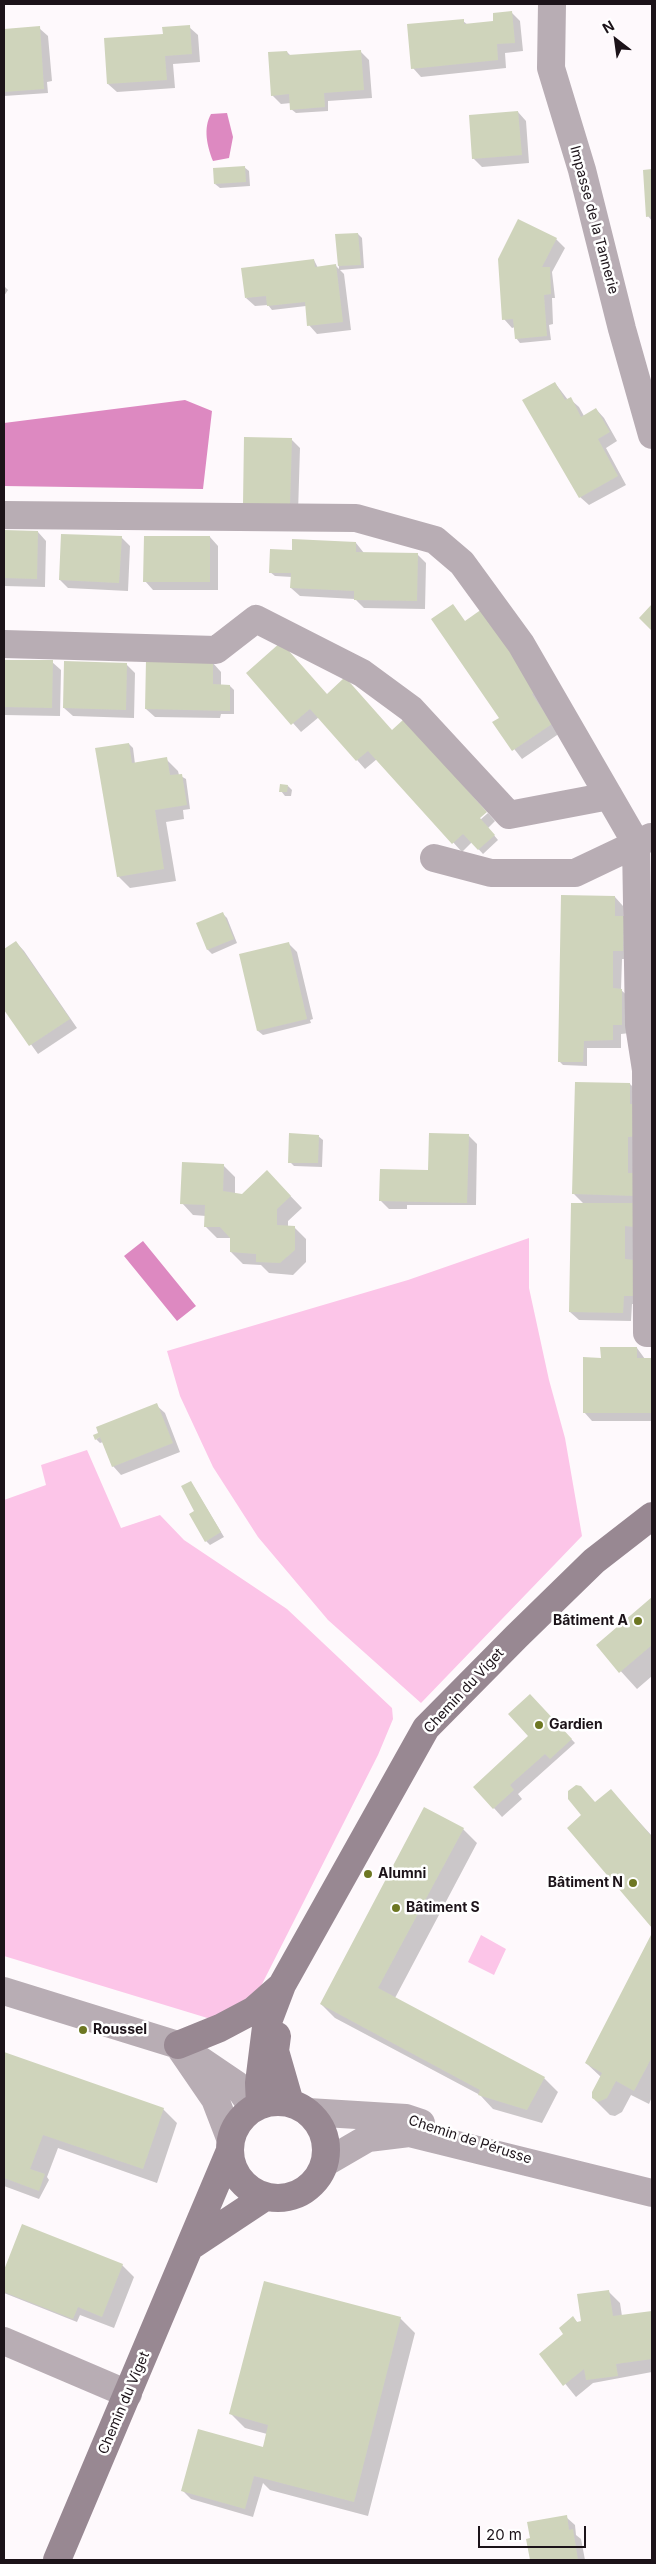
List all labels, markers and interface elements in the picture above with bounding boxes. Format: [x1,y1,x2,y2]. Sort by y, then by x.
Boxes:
north arrow [591,15,641,65]
text: N [599,17,617,37]
street label: Impasse de la Tannerie [566,144,622,296]
place label: Bâtiment A [553,1613,628,1629]
marker: Bâtiment A [632,1615,644,1627]
street label: Chemin du Viget [420,1645,508,1737]
place label: Gardien [549,1717,603,1733]
marker: Gardien [533,1719,545,1731]
place label: Alumni [378,1866,426,1882]
marker: Alumni [362,1868,374,1880]
place label: Bâtiment N [548,1875,623,1891]
marker: Bâtiment N [627,1877,639,1889]
place label: Bâtiment S [406,1900,480,1916]
marker: Bâtiment S [390,1902,402,1914]
place label: Roussel [93,2022,147,2038]
marker: Roussel [77,2024,89,2036]
street label: Chemin de Pérusse [406,2112,534,2168]
street label: Chemin du Viget [95,2349,153,2457]
scale bar [481,2516,588,2548]
text: 20 m [486,2525,522,2544]

